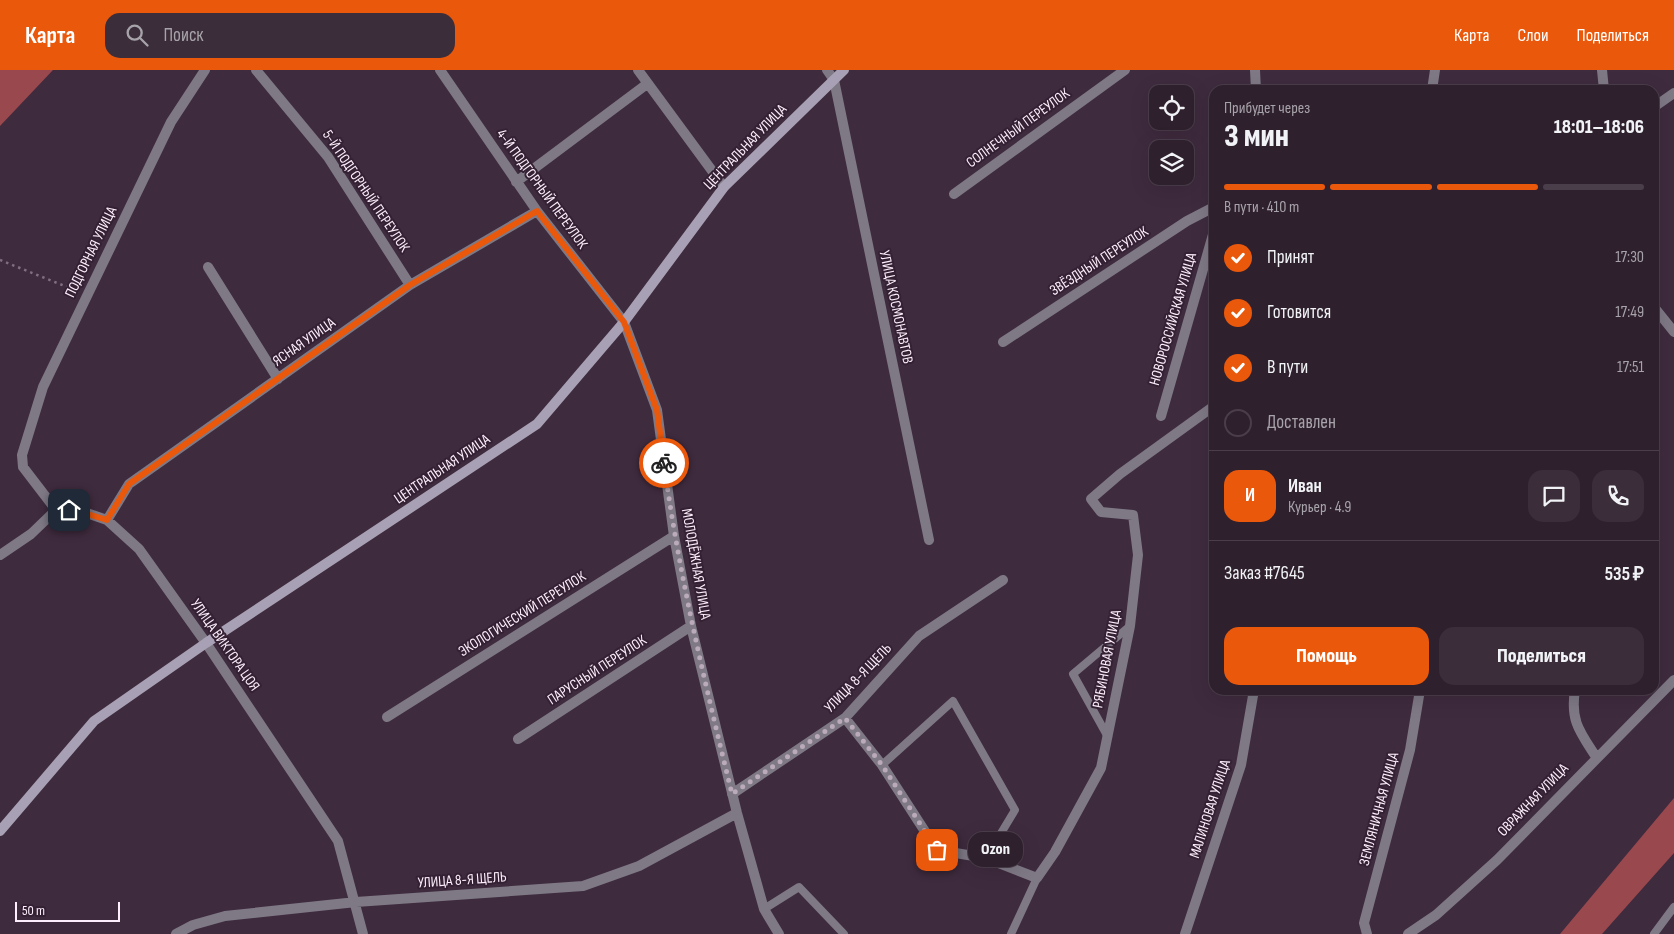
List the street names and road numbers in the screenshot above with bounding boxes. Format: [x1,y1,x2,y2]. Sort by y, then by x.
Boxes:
street label: СОЛНЕЧНЫЙ ПЕРЕУЛОК [963,84,1074,172]
street label: ЦЕНТРАЛЬНАЯ УЛИЦА [699,100,791,194]
street label: 4-Й ПОДГОРНЫЙ ПЕРЕУЛОК [492,125,592,253]
street label: 5-Й ПОДГОРНЫЙ ПЕРЕУЛОК [318,126,414,256]
street label: ПОДГОРНАЯ УЛИЦА [61,203,122,301]
street label: ЗВЁЗДНЫЙ ПЕРЕУЛОК [1046,222,1152,300]
street label: УЛИЦА КОСМОНАВТОВ [875,249,917,366]
street label: НОВОРОССИЙСКАЯ УЛИЦА [1145,250,1201,388]
street label: ЯСНАЯ УЛИЦА [269,313,340,371]
street label: ЦЕНТРАЛЬНАЯ УЛИЦА [390,430,494,508]
street label: МОЛОДЁЖНАЯ УЛИЦА [677,507,715,621]
street label: ЭКОЛОГИЧЕСКИЙ ПЕРЕУЛОК [455,567,589,661]
street label: УЛИЦА ВИКТОРА ЦОЯ [186,595,264,695]
street label: РЯБИНОВАЯ УЛИЦА [1088,608,1126,710]
street label: ПАРУСНЫЙ ПЕРЕУЛОК [544,631,650,709]
street label: УЛИЦА 8-Я ЩЕЛЬ [820,639,896,717]
street label: ЗЕМЛЯНИЧНАЯ УЛИЦА [1355,750,1403,868]
street label: МАЛИНОВАЯ УЛИЦА [1185,757,1235,861]
street label: ОВРАЖНАЯ УЛИЦА [1493,759,1573,841]
street label: УЛИЦА 8-Я ЩЕЛЬ [417,867,508,893]

